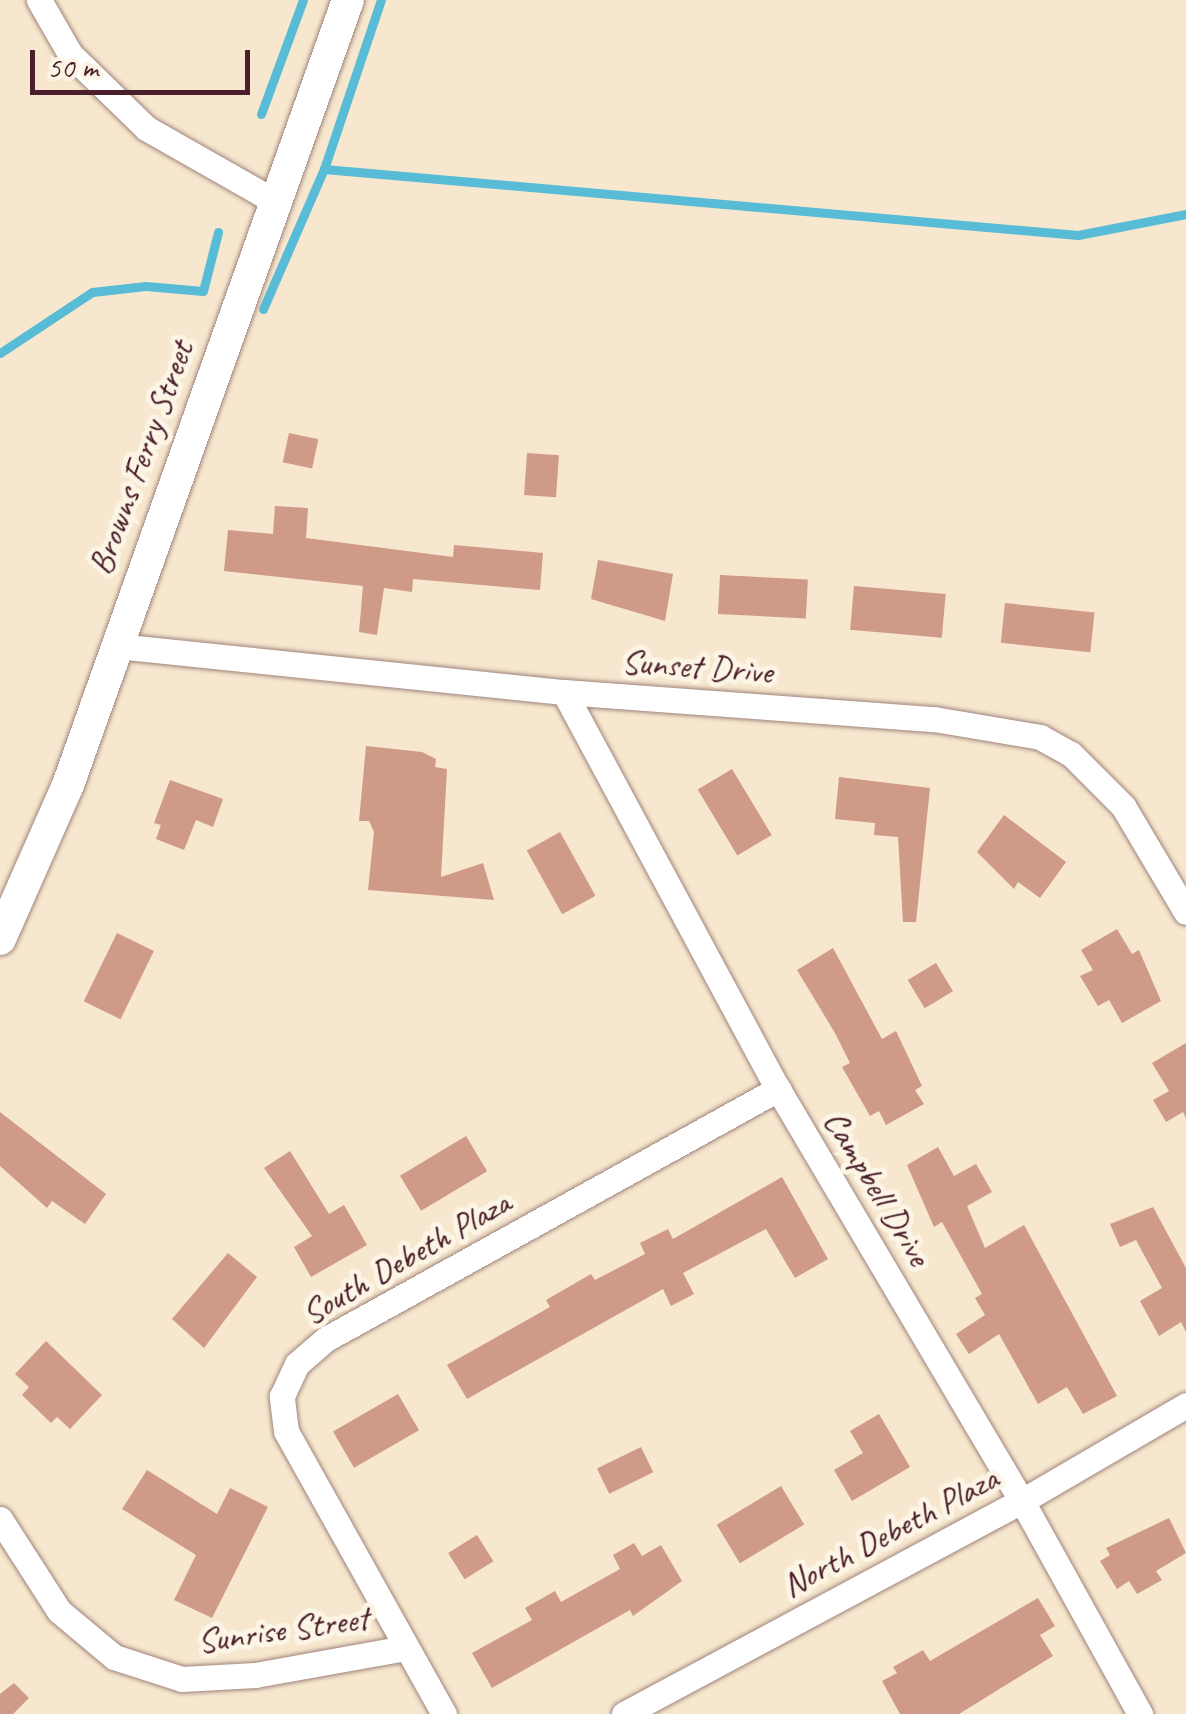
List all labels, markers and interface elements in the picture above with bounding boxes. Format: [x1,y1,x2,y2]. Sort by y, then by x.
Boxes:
scale bar [35,30,255,92]
text: 50 m [47,48,98,86]
street label: Browns Ferry Street [79,335,203,581]
street label: Sunset Drive [620,641,774,693]
street label: Campbell Drive [814,1102,940,1274]
street label: South Debeth Plaza [294,1181,518,1335]
street label: North Debeth Plaza [775,1457,1005,1607]
street label: Sunrise Street [195,1597,371,1663]

